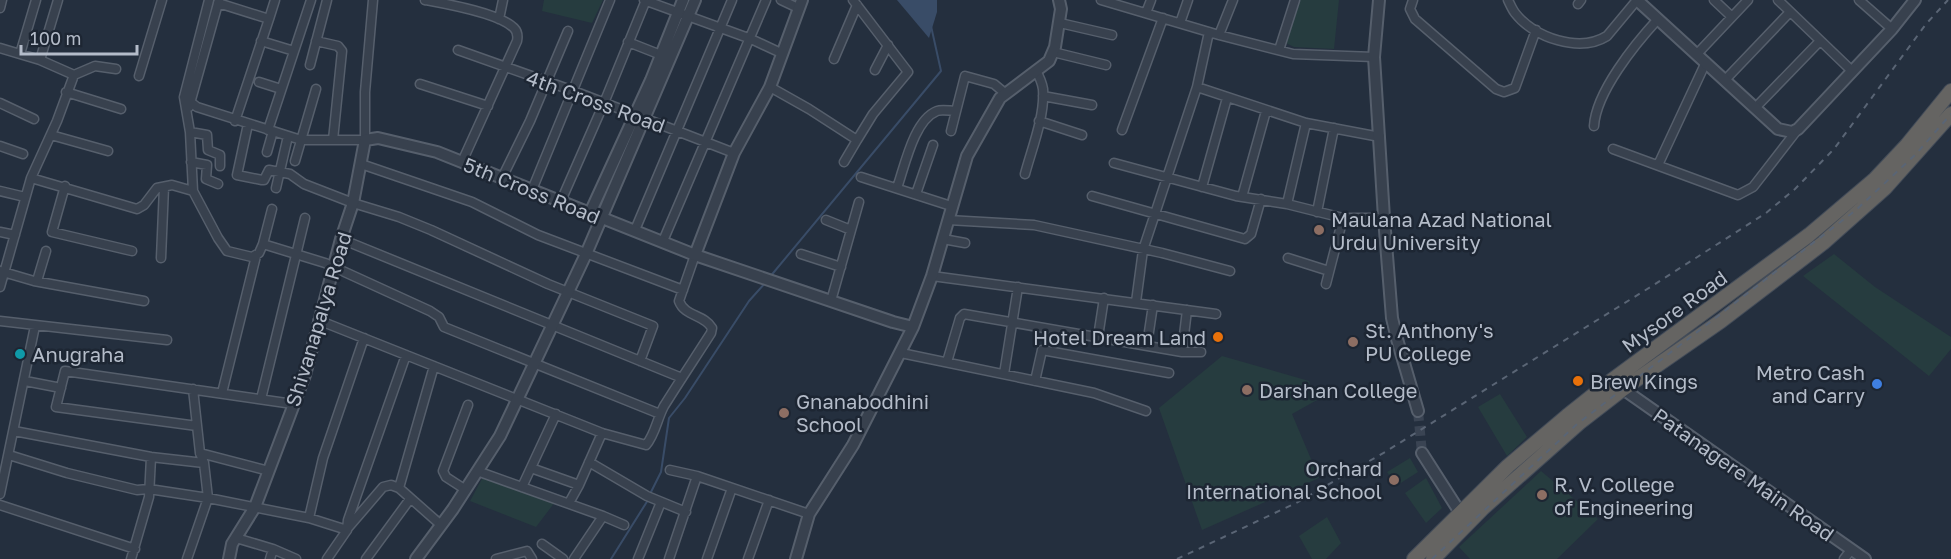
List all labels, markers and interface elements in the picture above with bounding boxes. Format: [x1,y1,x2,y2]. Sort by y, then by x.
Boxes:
scale bar [21,18,136,56]
text: 100 m [30,27,81,49]
street label: 4th Cross Road [523,65,669,137]
street label: 5th Cross Road [460,152,604,228]
place label: Maulana Azad National Urdu University [1331,207,1552,254]
marker: Maulana Azad National Urdu University [1312,223,1326,237]
street label: Shivanapalya Road [280,229,356,409]
street label: Mysore Road [1617,265,1731,357]
place label: St. Anthony's PU College [1365,318,1494,365]
place label: Hotel Dream Land [1033,325,1206,349]
marker: Hotel Dream Land [1211,330,1225,344]
marker: St. Anthony's PU College [1346,335,1360,349]
place label: Anugraha [32,342,125,366]
marker: Anugraha [13,347,27,361]
place label: Metro Cash and Carry [1756,360,1865,407]
place label: Brew Kings [1590,369,1698,393]
marker: Brew Kings [1571,374,1585,388]
marker: Metro Cash and Carry [1870,377,1884,391]
place label: Darshan College [1259,378,1417,402]
marker: Darshan College [1240,383,1254,397]
place label: Gnanabodhini School [796,389,929,436]
street label: Patanagere Main Road [1649,402,1839,546]
marker: Gnanabodhini School [777,406,791,420]
place label: Orchard International School [1186,456,1382,503]
place label: R. V. College of Engineering [1554,472,1694,519]
marker: Orchard International School [1387,473,1401,487]
marker: R. V. College of Engineering [1535,488,1549,502]

